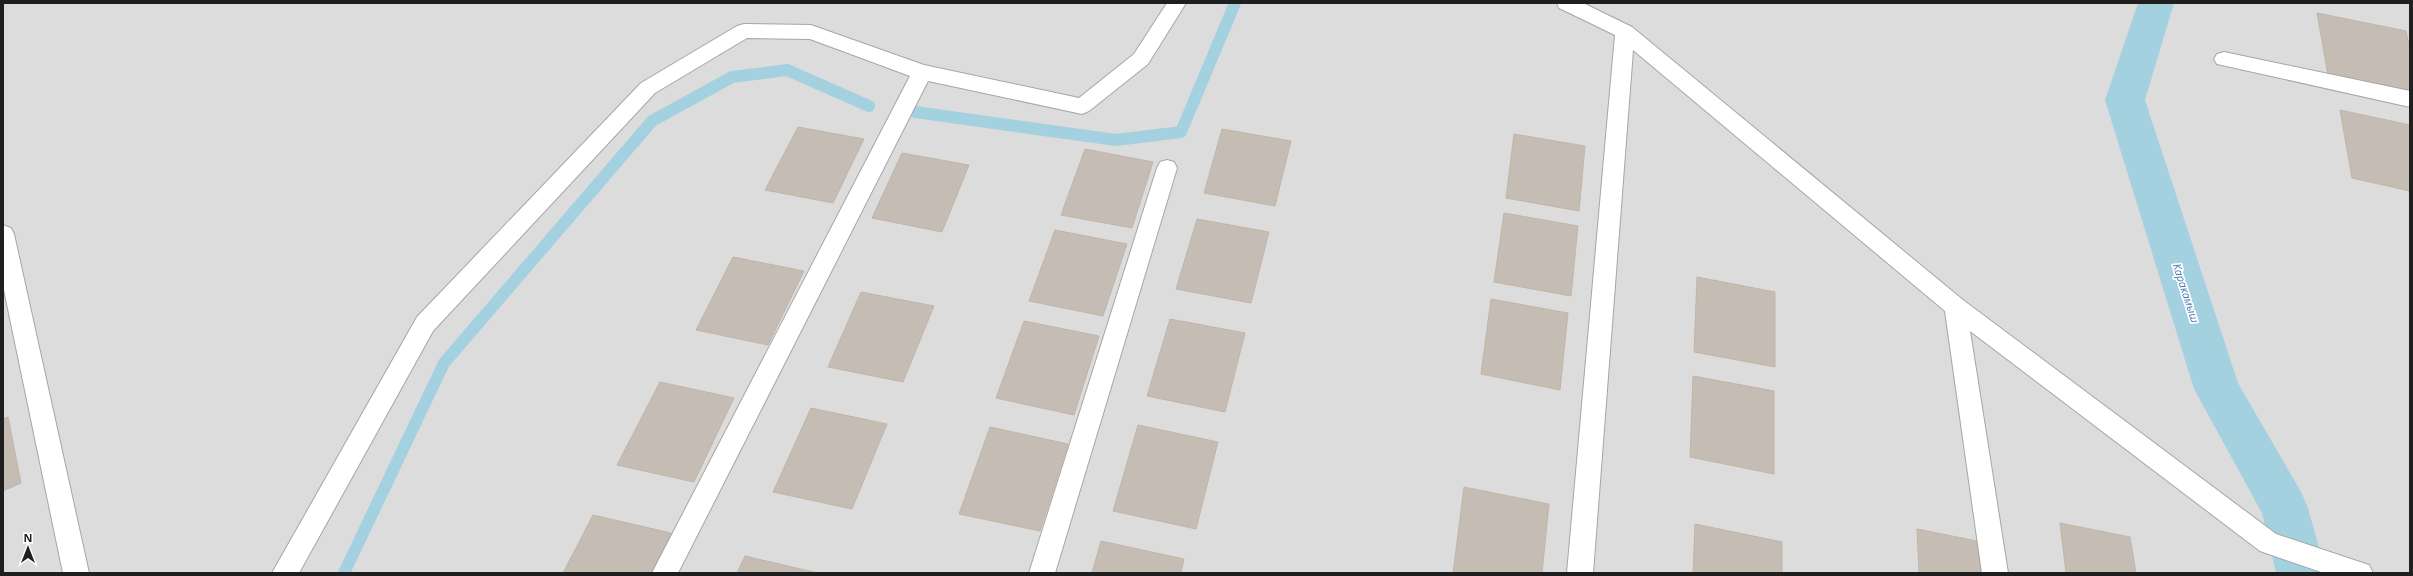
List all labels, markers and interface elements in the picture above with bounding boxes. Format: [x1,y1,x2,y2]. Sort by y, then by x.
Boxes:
water label: Каракамыш [2170,261,2203,325]
north arrow [8,528,48,568]
text: N [24,530,32,545]

